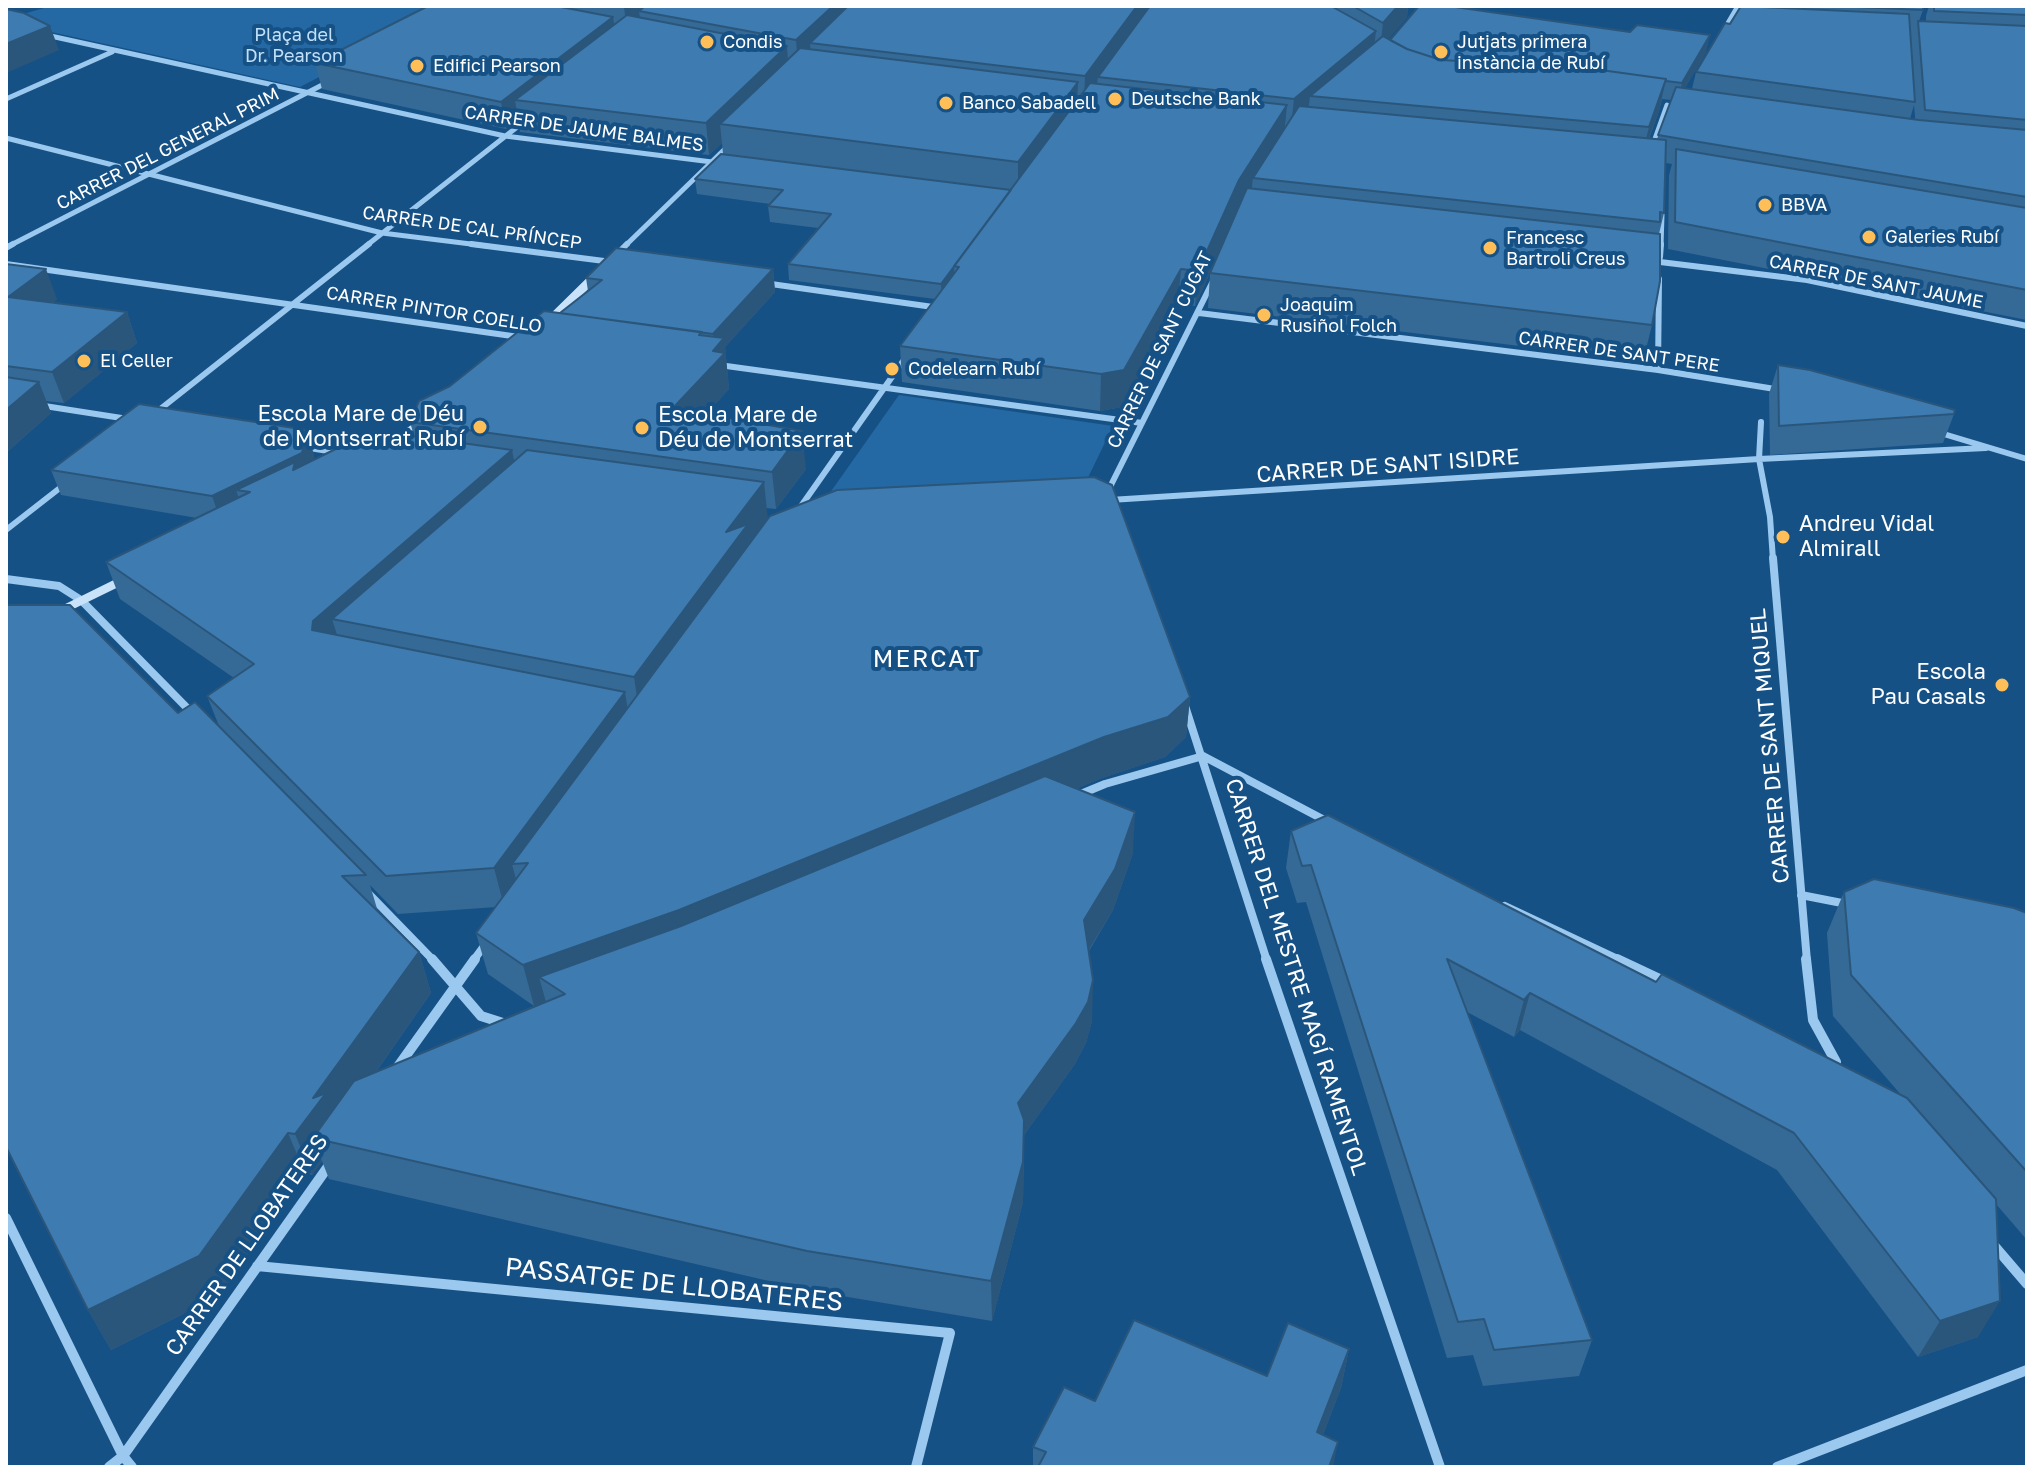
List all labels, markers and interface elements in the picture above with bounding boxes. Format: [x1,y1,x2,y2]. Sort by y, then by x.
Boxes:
park label: Plaça del Dr. Pearson [245,24,343,66]
place label: Condis [723,31,783,53]
place label: Jutjats primera instància de Rubí [1457,31,1605,74]
marker: Condis [698,33,716,51]
marker: Jutjats primera instància de Rubí [1432,43,1450,61]
place label: Edifici Pearson [433,55,561,77]
marker: Edifici Pearson [408,57,426,75]
street label: CARRER DEL GENERAL PRIM [53,83,283,215]
place label: Deutsche Bank [1131,88,1261,110]
marker: Deutsche Bank [1106,90,1124,108]
place label: Banco Sabadell [962,92,1096,114]
marker: Banco Sabadell [937,94,955,112]
street label: CARRER DE JAUME BALMES [463,102,705,156]
place label: BBVA [1781,194,1827,216]
marker: BBVA [1756,196,1774,214]
street label: CARRER DE CAL PRÍNCEP [361,202,583,254]
place label: Galeries Rubí [1885,226,1999,248]
place label: Francesc Bartroli Creus [1506,227,1625,270]
marker: Galeries Rubí [1860,228,1878,246]
marker: Francesc Bartroli Creus [1481,239,1499,257]
street label: CARRER DE SANT CUGAT [1103,248,1217,452]
street label: CARRER DE SANT JAUME [1767,251,1985,313]
street label: CARRER PINTOR COELLO [325,282,543,338]
place label: Joaquim Rusiñol Folch [1280,294,1397,336]
marker: Joaquim Rusiñol Folch [1255,306,1273,324]
street label: CARRER DE SANT PERE [1517,327,1721,377]
place label: El Celler [100,350,173,372]
marker: El Celler [75,352,93,370]
place label: Codelearn Rubí [908,358,1040,380]
marker: Codelearn Rubí [883,360,901,378]
place label: Escola Mare de Déu de Montserrat Rubí [258,401,464,452]
place label: Escola Mare de Déu de Montserrat [658,402,853,454]
marker: Escola Mare de Déu de Montserrat Rubí [471,418,489,436]
marker: Escola Mare de Déu de Montserrat [633,419,651,437]
street label: CARRER DE SANT ISIDRE [1256,444,1520,488]
place label: Andreu Vidal Almirall [1799,511,1934,562]
marker: Andreu Vidal Almirall [1774,528,1792,546]
street label: CARRER DE SANT MIQUEL [1745,607,1795,885]
district label: MERCAT [873,645,981,673]
place label: Escola Pau Casals [1870,659,1986,710]
marker: Escola Pau Casals [1993,676,2011,694]
street label: CARRER DEL MESTRE MAGÍ RAMENTOL [1219,775,1373,1179]
street label: CARRER DE LLOBATERES [160,1129,334,1361]
street label: PASSATGE DE LLOBATERES [504,1252,844,1318]

